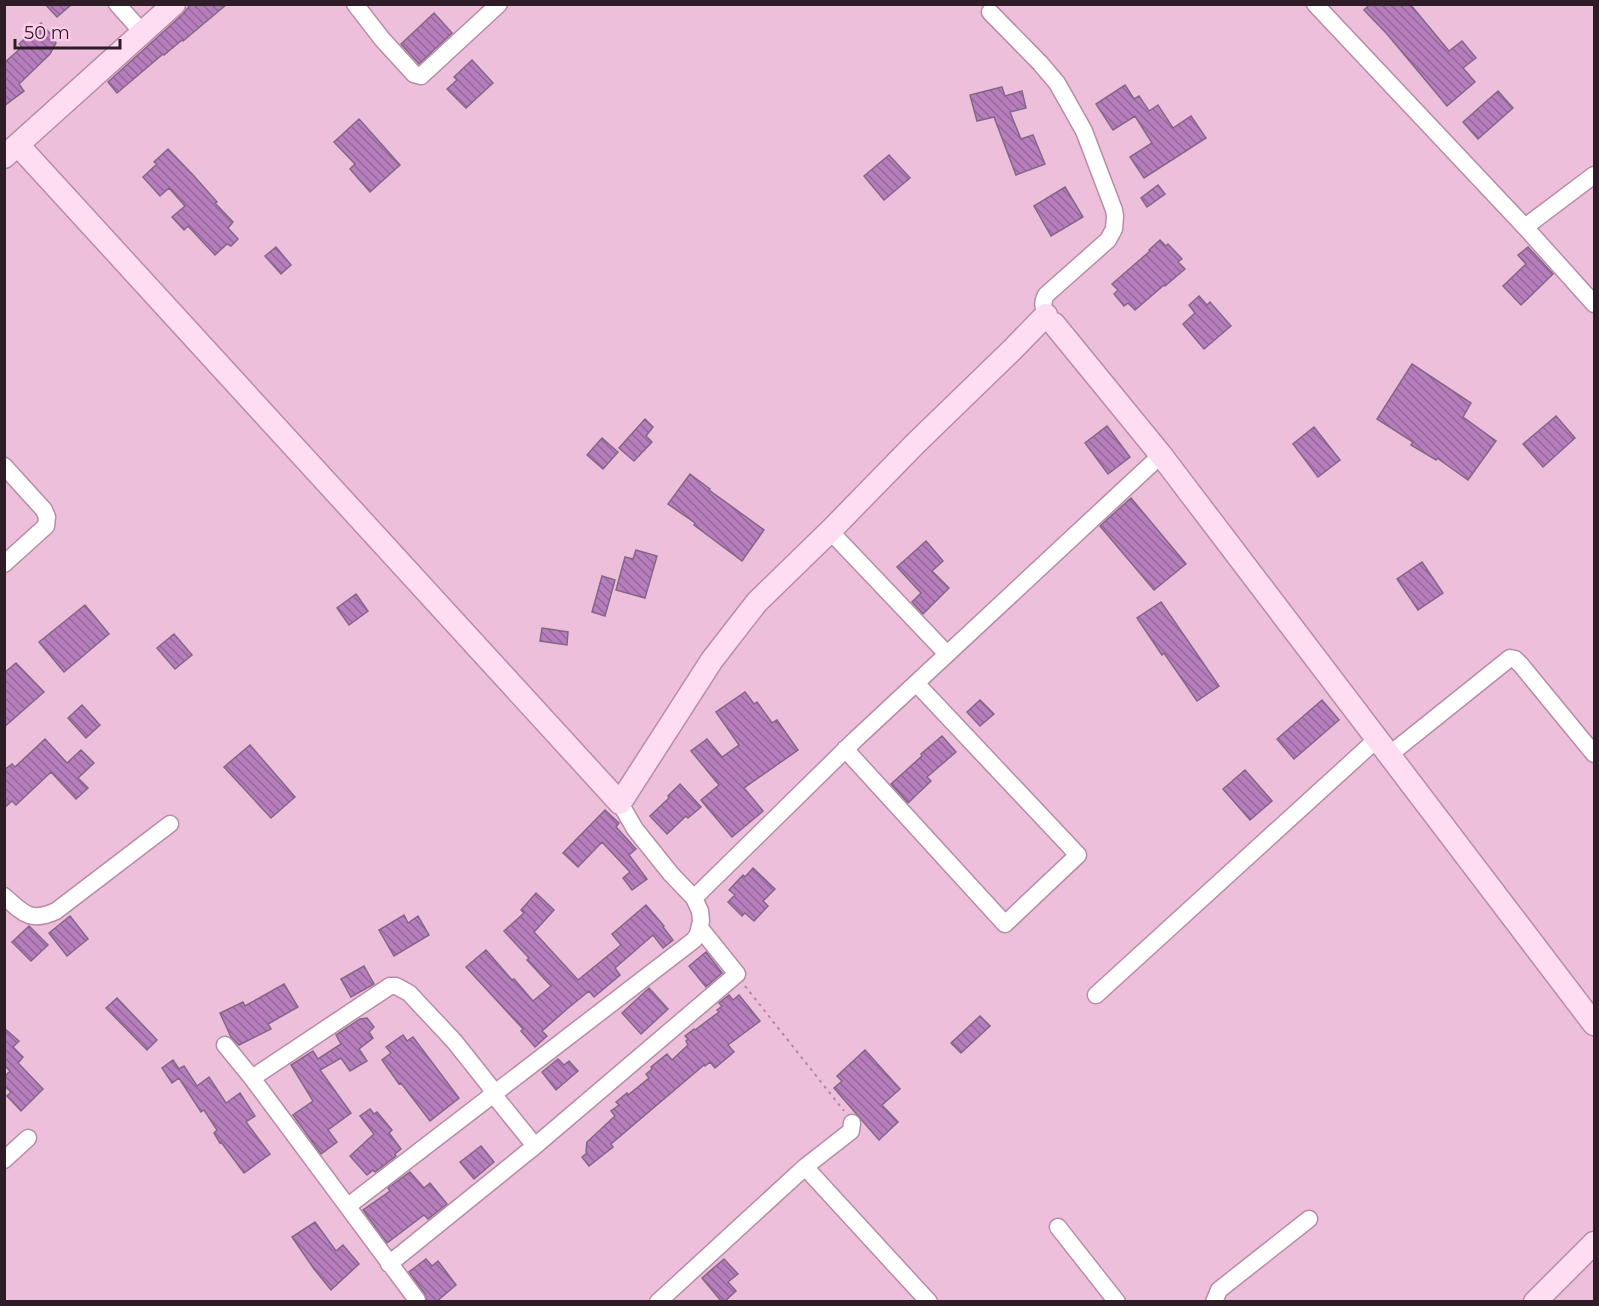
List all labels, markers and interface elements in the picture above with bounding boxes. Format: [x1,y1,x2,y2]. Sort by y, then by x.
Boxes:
scale bar [15,12,120,50]
text: 50 m [24,22,70,44]

